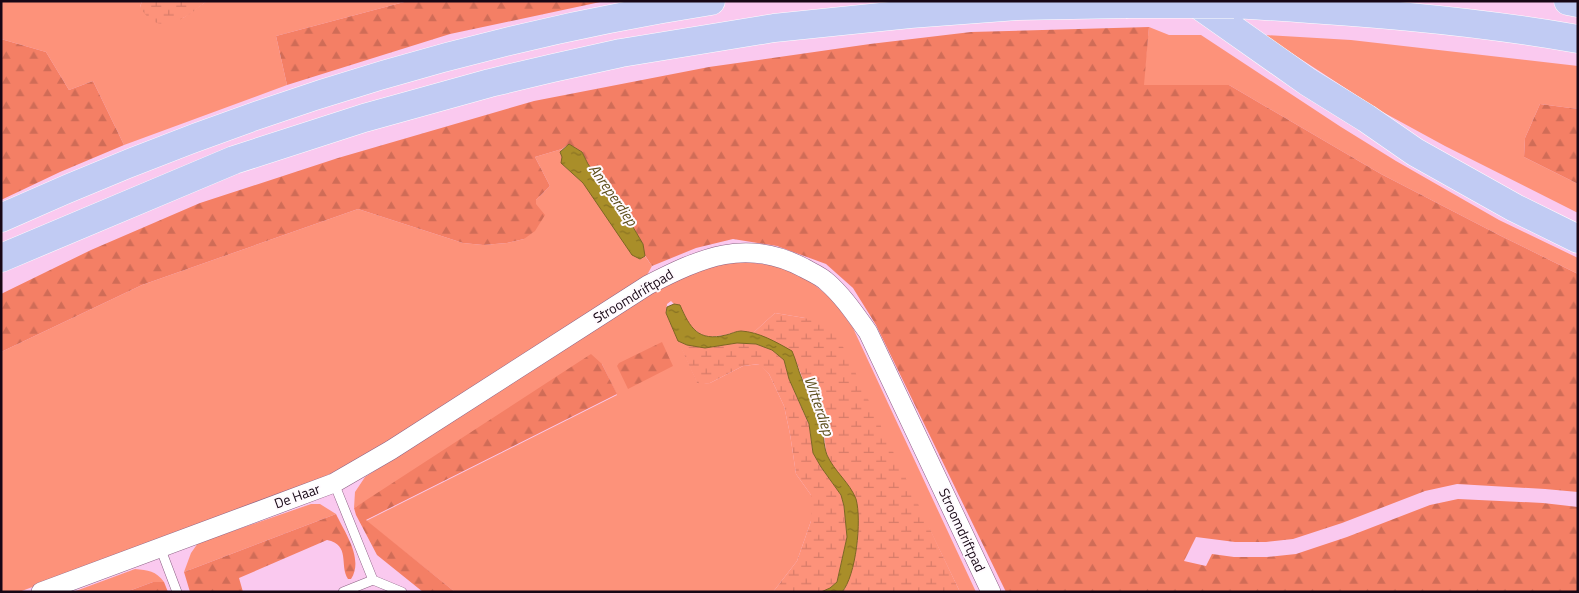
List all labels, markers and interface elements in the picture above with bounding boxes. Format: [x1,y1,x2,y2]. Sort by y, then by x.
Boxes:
water label: Anreperdiep [584,159,644,231]
street label: Stroomdriftpad [589,263,677,328]
water label: Witterdiep [799,373,841,439]
street label: De Haar [271,477,323,514]
street label: Stroomdriftpad [934,484,991,575]

